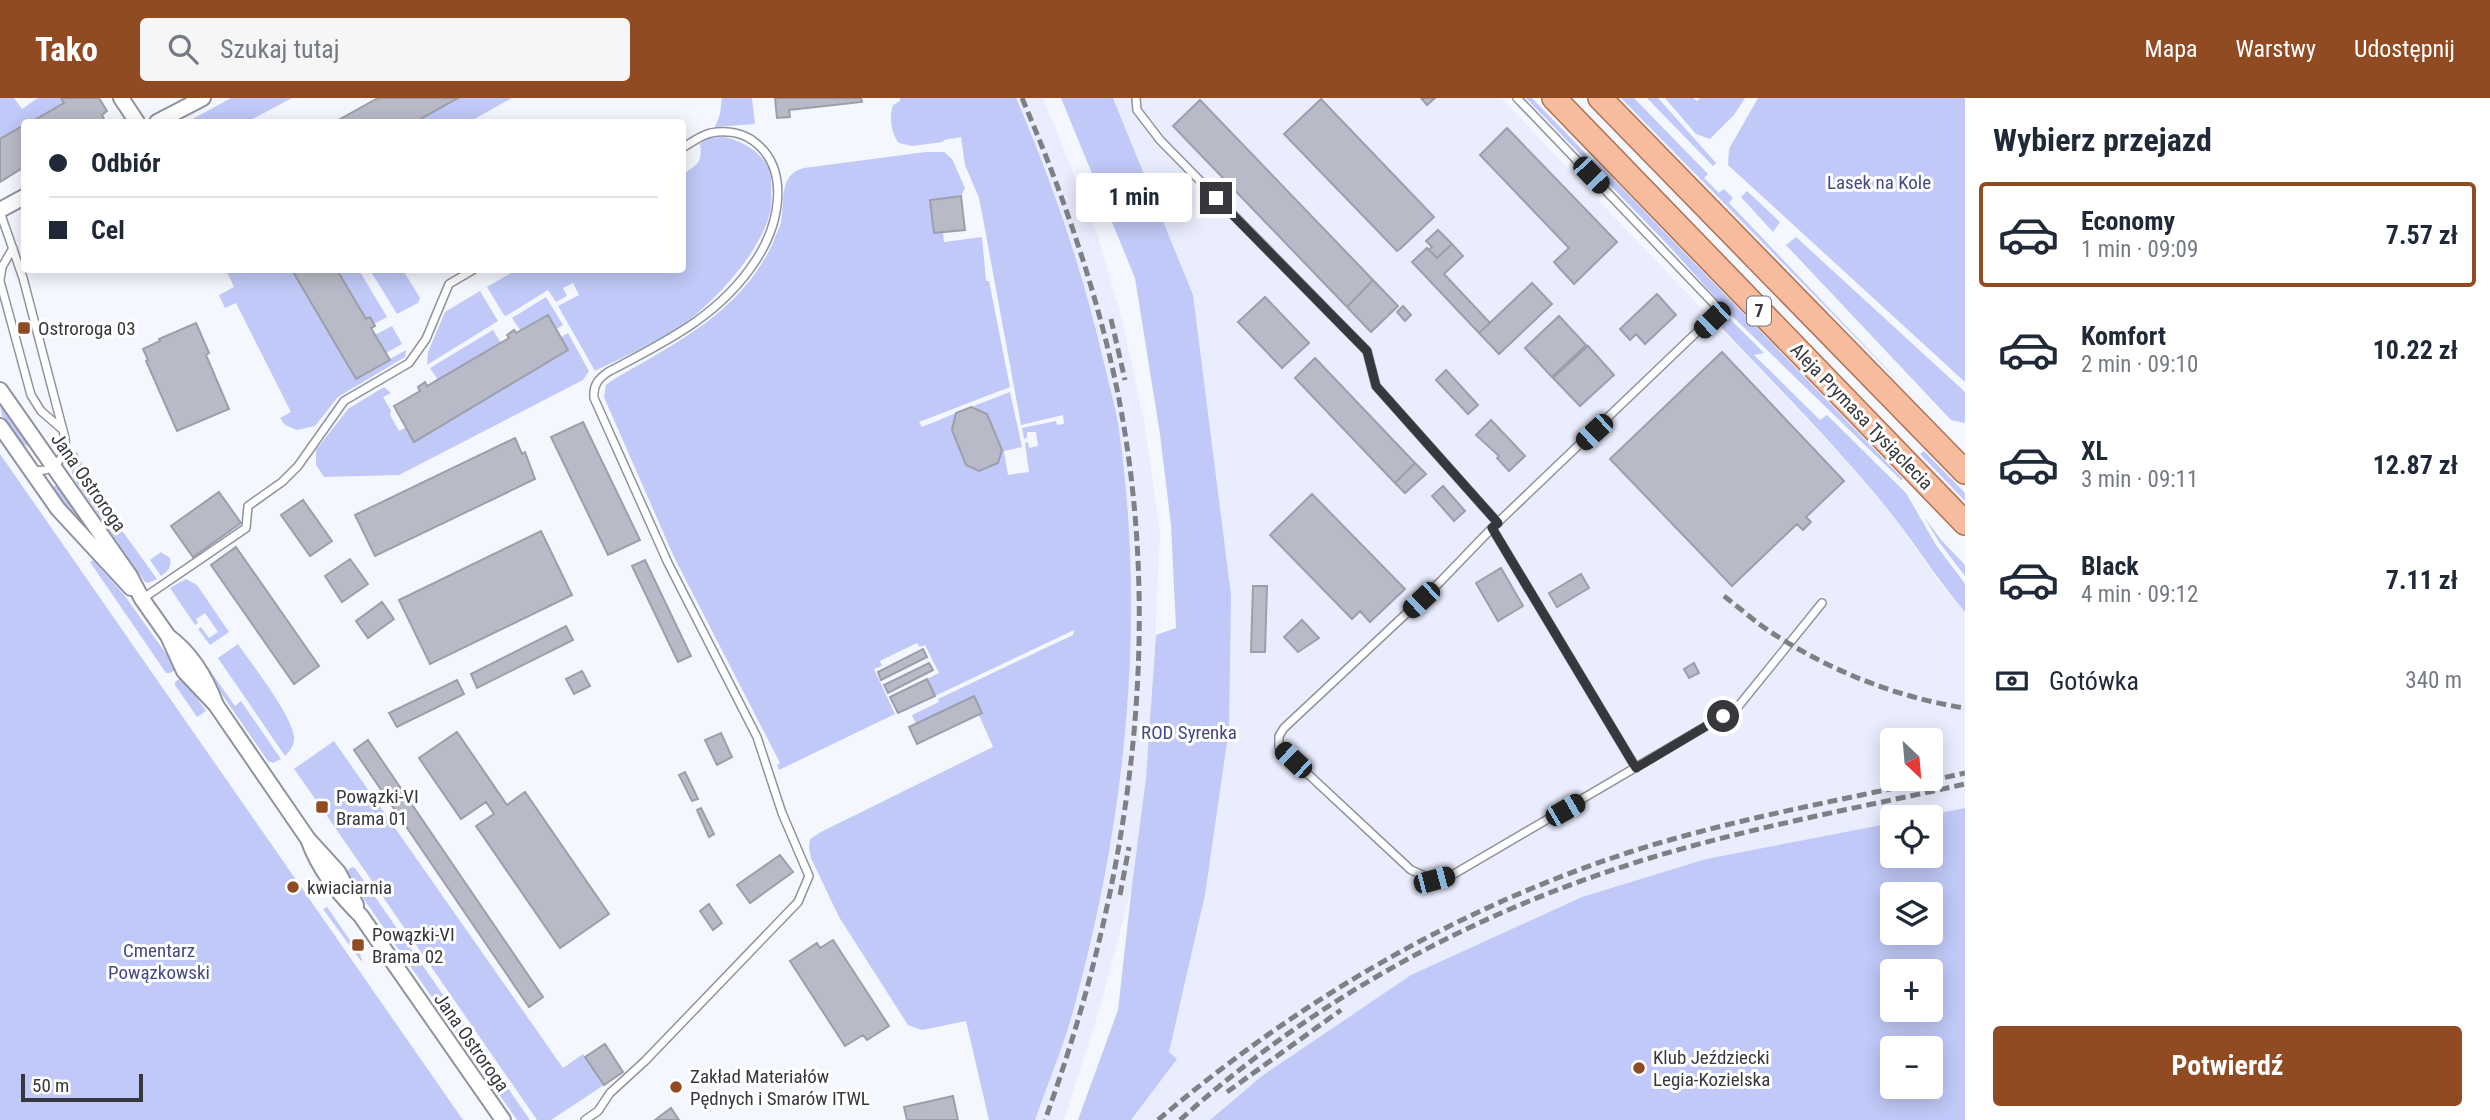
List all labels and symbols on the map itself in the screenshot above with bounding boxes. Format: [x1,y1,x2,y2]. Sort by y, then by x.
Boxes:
car [1569,153,1614,197]
park label: Lasek na Kole [1827,171,1931,194]
callout: 1 min [1076,174,1192,222]
route end [1200,182,1232,214]
road number: 7 [1747,296,1771,326]
car [1690,298,1735,342]
place label: Ostroroga 03 [38,317,136,340]
marker: Ostroroga 03 [16,320,32,336]
street label: Aleja Prymasa Tysiąclecia [1786,338,1938,494]
car [1572,410,1617,454]
street label: Jana Ostroroga [46,428,131,536]
car [1399,578,1444,622]
route start [1707,700,1739,732]
park label: ROD Syrenka [1141,721,1237,744]
north arrow [1880,728,1942,791]
car [1271,738,1316,782]
place label: Powązki-VI Brama 01 [336,785,419,830]
car [1542,790,1589,830]
marker: Powązki-VI Brama 01 [314,799,330,815]
car [1411,864,1458,896]
place label: kwiaciarnia [307,876,392,899]
marker: kwiaciarnia [285,879,301,895]
place label: Powązki-VI Brama 02 [372,923,455,968]
marker: Powązki-VI Brama 02 [350,937,366,953]
park label: Cmentarz Powązkowski [108,939,210,984]
street label: Jana Ostroroga [429,988,514,1096]
place label: Klub Jeździecki Legia-Kozielska [1653,1046,1770,1091]
marker: Klub Jeździecki Legia-Kozielska [1631,1060,1647,1076]
place label: Zakład Materiałów Pędnych i Smarów ITWL [690,1065,870,1110]
scale bar [21,1071,144,1103]
marker: Zakład Materiałów Pędnych i Smarów ITWL [668,1079,684,1095]

